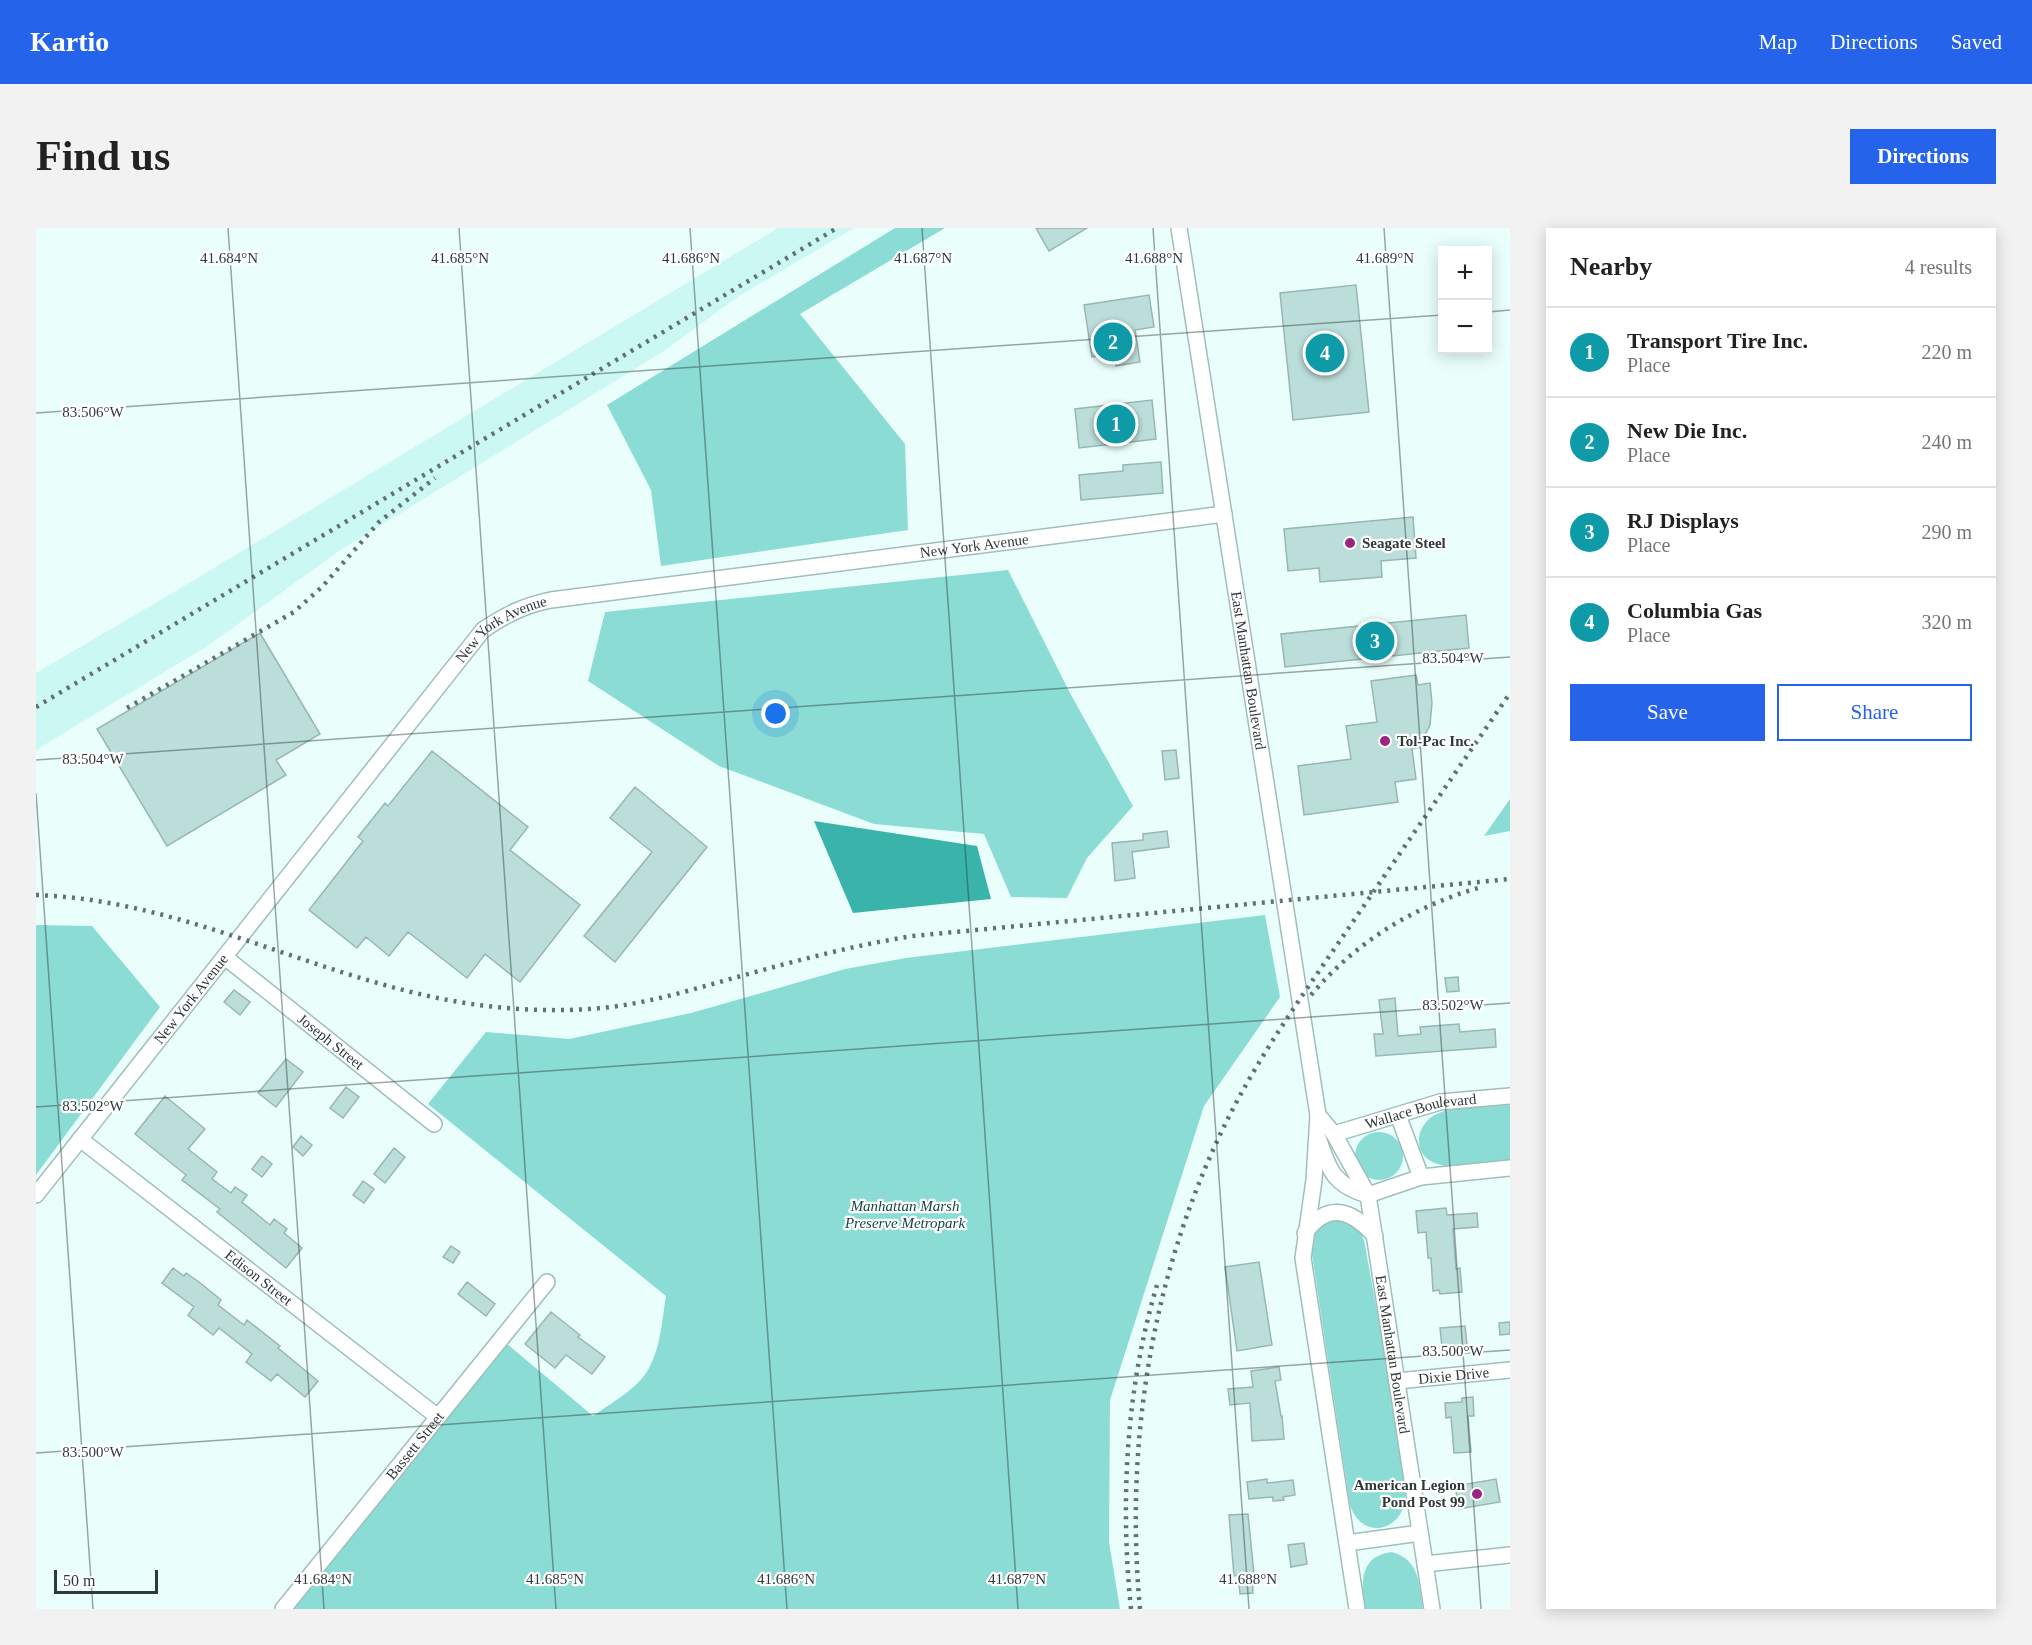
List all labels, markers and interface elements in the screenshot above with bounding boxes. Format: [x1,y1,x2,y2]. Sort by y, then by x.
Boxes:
text: Kartio [30,26,109,57]
text: Map [1759,30,1797,54]
text: Directions [1830,30,1918,54]
text: Saved [1951,30,2002,54]
button: Directions [1850,129,1996,184]
text: Find us [36,133,170,179]
map controls [1438,246,1492,354]
button: + [1438,246,1492,300]
text: 41.684°N [200,250,258,266]
text: 41.685°N [431,250,489,266]
text: 41.686°N [662,250,720,266]
text: 41.687°N [894,250,952,266]
text: 41.688°N [1125,250,1183,266]
text: 41.689°N [1356,250,1414,266]
text: Nearby [1570,252,1652,281]
text: 4 results [1905,256,1972,278]
button: − [1438,300,1492,354]
pin: 2 [1094,320,1132,364]
text: Transport Tire Inc. [1627,328,1808,353]
pin: 4 [1306,330,1344,376]
text: 1 [1585,341,1595,363]
text: 220 m [1921,341,1972,363]
text: Place [1627,354,1670,376]
pin: 1 [1096,402,1136,446]
text: 83.506°W [62,404,125,420]
text: New Die Inc. [1627,418,1747,443]
text: 2 [1585,431,1595,453]
text: 240 m [1921,431,1972,453]
text: Place [1627,444,1670,466]
text: RJ Displays [1627,508,1739,533]
text: 3 [1585,521,1595,543]
text: 290 m [1921,521,1972,543]
street label: New York Avenue [919,531,1030,561]
text: Place [1627,534,1670,556]
place label: Seagate Steel [1362,535,1446,551]
marker: Seagate Steel [1343,536,1357,550]
street label: East Manhattan Boulevard [1228,590,1269,751]
street label: New York Avenue [452,593,549,666]
text: Columbia Gas [1627,598,1762,623]
text: 4 [1585,611,1595,633]
text: 320 m [1921,611,1972,633]
pin: 3 [1356,618,1394,664]
text: Place [1627,624,1670,646]
text: 83.504°W [1422,650,1485,666]
button: Save [1570,684,1765,741]
button: Share [1777,684,1972,741]
your location [761,699,790,728]
place label: Tol-Pac Inc. [1397,733,1474,749]
marker: Tol-Pac Inc. [1378,734,1392,748]
text: 83.504°W [62,751,125,767]
street label: New York Avenue [151,951,232,1047]
text: 83.502°W [1422,997,1485,1013]
street label: Joseph Street [295,1010,367,1073]
street label: Wallace Boulevard [1363,1091,1477,1132]
text: 83.502°W [62,1098,125,1114]
park label: Manhattan Marsh Preserve Metropark [844,1198,965,1231]
street label: Edison Street [222,1247,296,1309]
street label: East Manhattan Boulevard [1373,1274,1413,1435]
text: 83.500°W [1422,1343,1485,1359]
street label: Dixie Drive [1417,1364,1490,1387]
street label: Bassett Street [383,1408,447,1483]
text: 83.500°W [62,1444,125,1460]
place label: American Legion Pond Post 99 [1354,1477,1466,1510]
marker: American Legion Pond Post 99 [1470,1487,1484,1501]
scale bar [54,1567,158,1594]
text: 41.684°N [294,1571,352,1587]
text: 41.685°N [526,1571,584,1587]
text: 41.686°N [757,1571,815,1587]
text: 41.687°N [988,1571,1046,1587]
text: 41.688°N [1219,1571,1277,1587]
text: 50 m [63,1572,95,1589]

